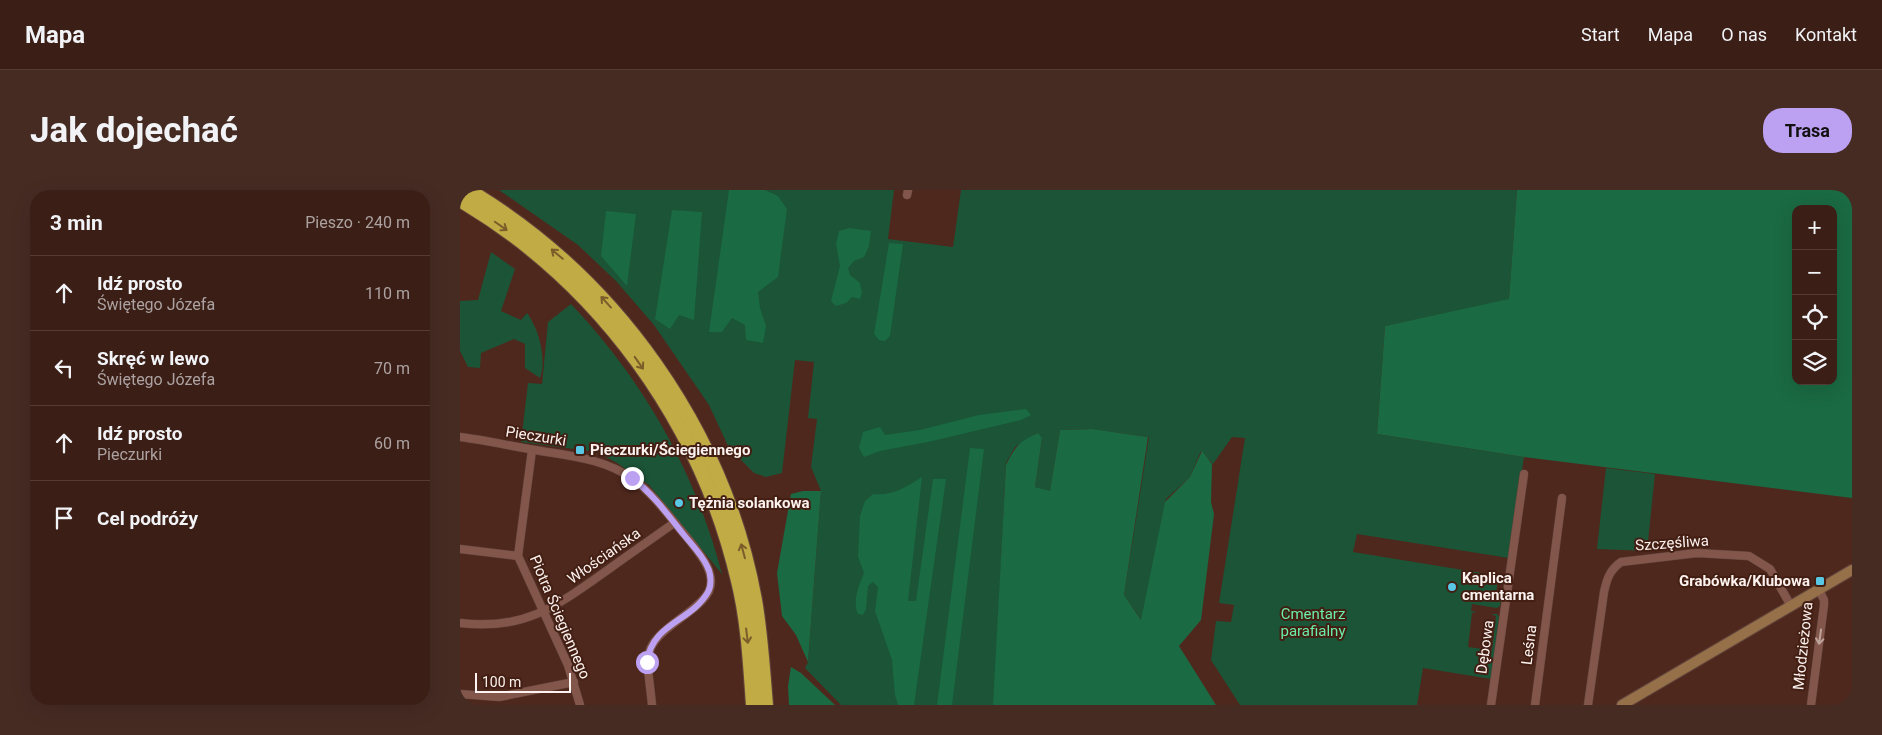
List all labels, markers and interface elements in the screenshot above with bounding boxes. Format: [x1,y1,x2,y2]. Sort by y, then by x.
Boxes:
text: Mapa [25,21,85,49]
text: Start [1581,24,1620,45]
text: Mapa [1648,24,1693,45]
text: O nas [1721,24,1767,45]
text: Kontakt [1795,24,1857,45]
button: Trasa [1763,108,1852,153]
text: Jak dojechać [30,110,238,151]
map controls [1792,205,1837,385]
button: + [1792,205,1837,250]
text: 3 min [50,211,103,235]
text: Pieszo · 240 m [305,213,410,232]
one-way arrow [494,221,508,231]
one-way arrow [551,249,564,260]
button: − [1792,250,1837,295]
text: Idź prosto [97,272,182,295]
icon: ahead [50,279,78,307]
text: 110 m [365,284,410,303]
text: Świętego Józefa [97,295,215,314]
button: locate [1792,295,1837,340]
one-way arrow [600,296,612,309]
button: layers [1792,340,1837,385]
text: Skręć w lewo [97,347,209,370]
icon: left [50,354,78,382]
one-way arrow [634,356,644,370]
text: 70 m [374,359,410,378]
text: Świętego Józefa [97,370,215,389]
text: Idź prosto [97,422,182,445]
street label: Pieczurki [504,422,568,450]
icon: ahead [50,429,78,457]
text: 60 m [374,434,410,453]
place label: Pieczurki/Ściegiennego [590,441,750,459]
marker: Pieczurki/Ściegiennego [574,444,586,456]
text: Pieczurki [97,445,162,464]
route end [621,467,644,490]
place label: Tężnia solankowa [689,494,810,512]
marker: Tężnia solankowa [673,497,685,509]
icon: arrive [50,504,78,532]
text: Cel podróży [97,507,198,530]
street label: Włościańska [564,524,644,588]
street label: Szczęśliwa [1635,531,1709,555]
one-way arrow [738,543,747,559]
street label: Piotra Ściegiennego [526,552,594,682]
place label: Kaplica cmentarna [1462,569,1534,604]
place label: Grabówka/Klubowa [1679,572,1810,590]
marker: Grabówka/Klubowa [1814,575,1826,587]
marker: Kaplica cmentarna [1446,581,1458,593]
street label: Młodzieżowa [1789,601,1817,691]
park label: Cmentarz parafialny [1280,605,1346,640]
street label: Dębowa [1472,619,1498,675]
street label: Leśna [1518,624,1540,666]
one-way arrow [742,628,752,644]
one-way arrow [1815,629,1825,645]
route start [636,651,659,674]
scale bar [475,670,571,693]
text: 100 m [482,674,521,690]

